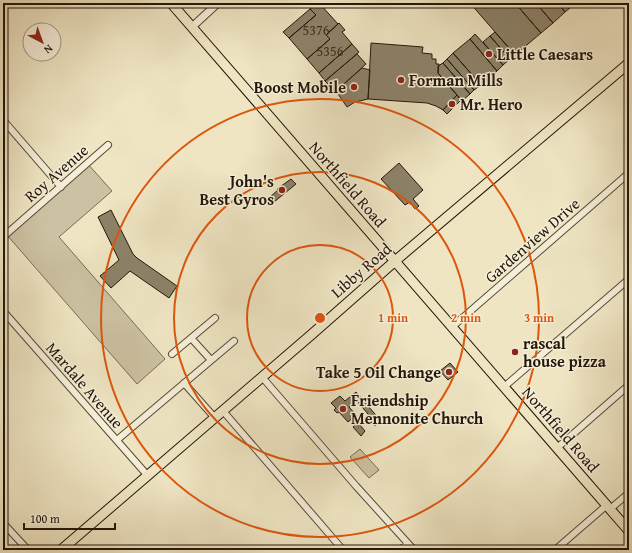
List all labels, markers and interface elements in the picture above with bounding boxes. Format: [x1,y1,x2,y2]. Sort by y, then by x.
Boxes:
house number: 5376 [303,20,330,40]
north arrow [22,22,62,62]
text: N [40,41,57,58]
house number: 5356 [317,41,344,61]
place label: Little Caesars [497,42,593,66]
marker: Little Caesars [484,49,494,59]
place label: Forman Mills [409,68,503,92]
place label: Boost Mobile [254,75,346,99]
marker: Forman Mills [396,75,406,85]
marker: Boost Mobile [349,82,359,92]
place label: Mr. Hero [460,92,523,116]
marker: Mr. Hero [447,99,457,109]
street label: Northfield Road [304,136,392,233]
street label: Roy Avenue [19,138,93,208]
place label: John's Best Gyros [199,169,274,211]
marker: John's Best Gyros [277,185,287,195]
street label: Gardenview Drive [479,192,585,288]
street label: Libby Road [325,236,397,303]
text: 1 min [378,309,408,326]
text: 2 min [451,309,481,326]
text: 3 min [524,309,554,326]
centre of rings [313,311,327,325]
place label: rascal house pizza [523,331,607,373]
street label: Mardale Avenue [41,336,129,434]
marker: rascal house pizza [510,347,520,357]
place label: Take 5 Oil Change [316,360,441,384]
marker: Take 5 Oil Change [444,367,454,377]
street label: Northfield Road [517,381,605,478]
place label: Friendship Mennonite Church [351,388,484,430]
marker: Friendship Mennonite Church [338,404,348,414]
scale bar [24,505,115,531]
text: 100 m [30,510,60,527]

